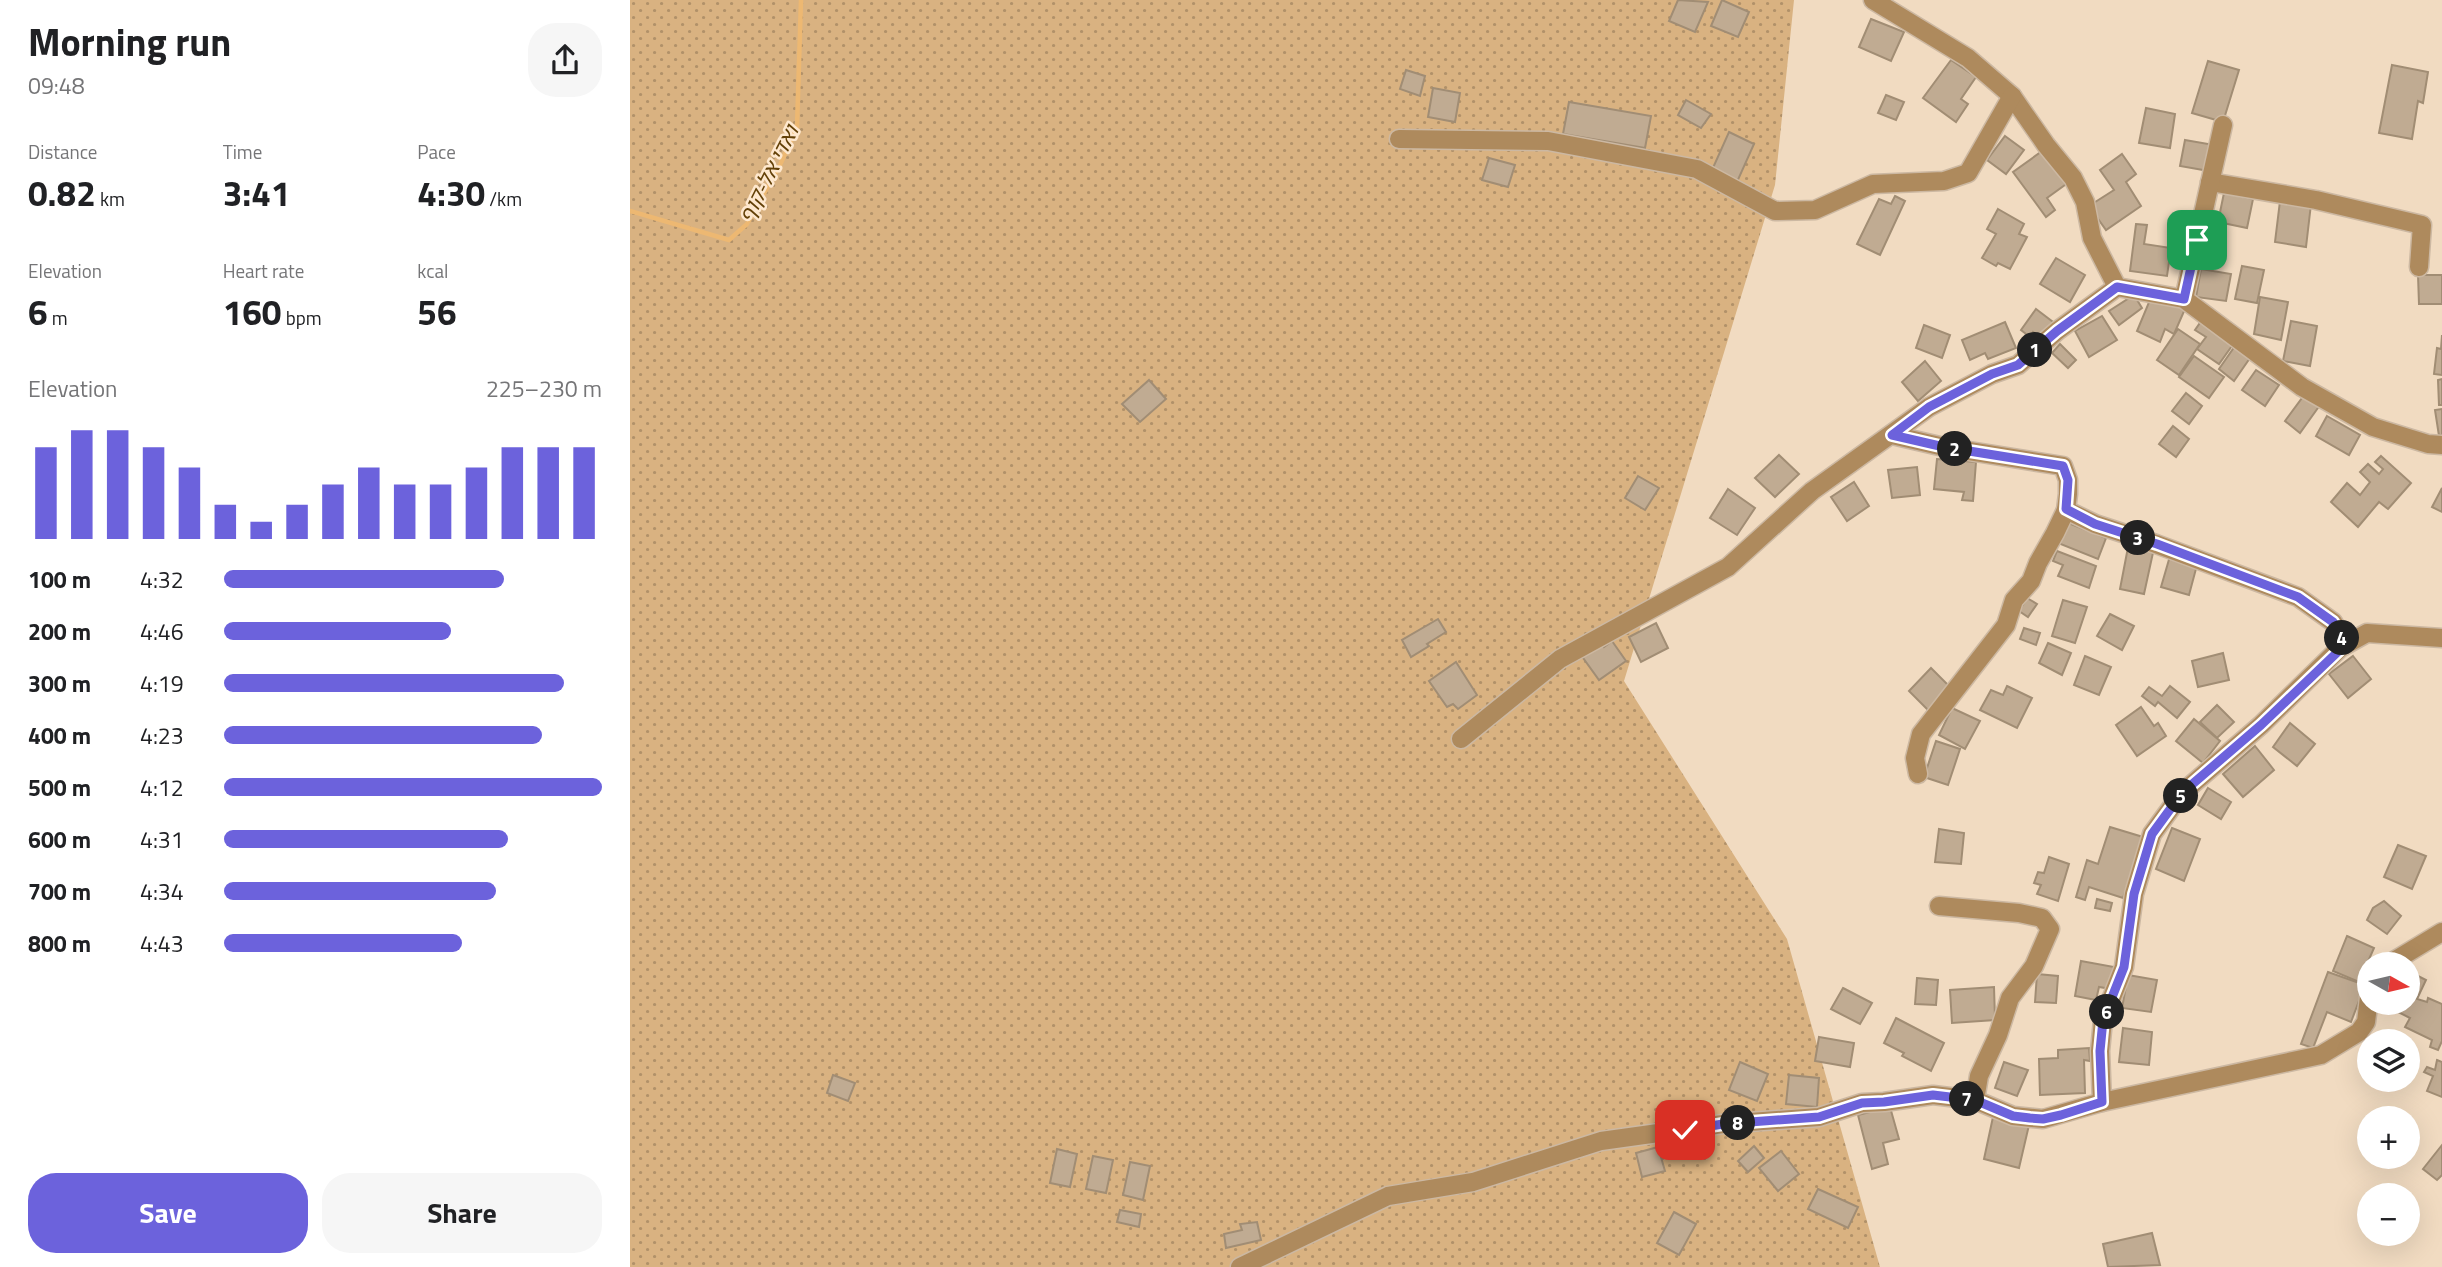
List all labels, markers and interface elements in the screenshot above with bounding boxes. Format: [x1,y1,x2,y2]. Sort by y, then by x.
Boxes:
text: Morning run [28,13,231,71]
button: share [528,23,602,97]
text: 09:48 [28,68,85,103]
water label: ואדי אל-קוף [730,118,807,228]
text: Distance [28,137,97,166]
text: Time [223,137,262,166]
text: Pace [417,137,456,166]
text: 0.82 [28,166,96,220]
text: 3:41 [223,166,290,220]
text: 4:30 [417,166,485,220]
text: km [96,184,125,213]
text: /km [485,184,522,213]
pin [2167,210,2227,270]
icon: arrive [2178,221,2216,259]
text: Elevation [28,256,102,285]
text: Heart rate [223,256,304,285]
text: kcal [417,256,448,285]
text: 6 [28,285,48,339]
text: 160 [223,285,281,339]
text: 56 [417,285,457,339]
text: m [48,303,68,332]
text: bpm [281,303,322,332]
pin: 1 [2018,332,2052,368]
text: 1 [2029,335,2040,364]
text: Elevation [28,371,117,406]
text: 225–230 m [486,371,602,406]
pin: 2 [1938,432,1972,466]
text: 2 [1949,434,1960,463]
pin: 3 [2120,520,2156,556]
text: 3 [2132,523,2143,552]
text: 100 m [28,562,91,597]
text: 4:32 [140,562,184,597]
text: 200 m [28,614,91,649]
text: 4:46 [140,614,184,649]
pin: 4 [2324,620,2360,656]
text: 4 [2336,623,2347,652]
text: 300 m [28,666,91,701]
text: 4:19 [140,666,184,701]
text: 400 m [28,718,91,753]
text: 4:23 [140,718,184,753]
text: 500 m [28,770,91,805]
text: 4:12 [140,770,184,805]
pin: 5 [2164,778,2198,814]
text: 5 [2175,781,2186,810]
text: 600 m [28,822,91,857]
text: 4:31 [140,822,184,857]
text: 700 m [28,874,91,909]
text: 4:34 [140,874,184,909]
text: 800 m [28,926,91,961]
text: 4:43 [140,926,184,961]
north arrow [2357,952,2420,1015]
map controls [2357,952,2420,1246]
pin: 6 [2090,995,2124,1030]
text: 6 [2101,997,2112,1026]
button: layers [2357,1029,2420,1092]
pin: 7 [1950,1082,1984,1116]
text: 7 [1961,1084,1972,1113]
pin [1655,1100,1715,1160]
pin: 8 [1720,1106,1756,1140]
button: + [2357,1106,2420,1169]
text: 8 [1732,1108,1743,1137]
icon: check [1666,1111,1704,1149]
button: Save [28,1173,308,1253]
button: Share [322,1173,602,1253]
button: − [2357,1183,2420,1246]

